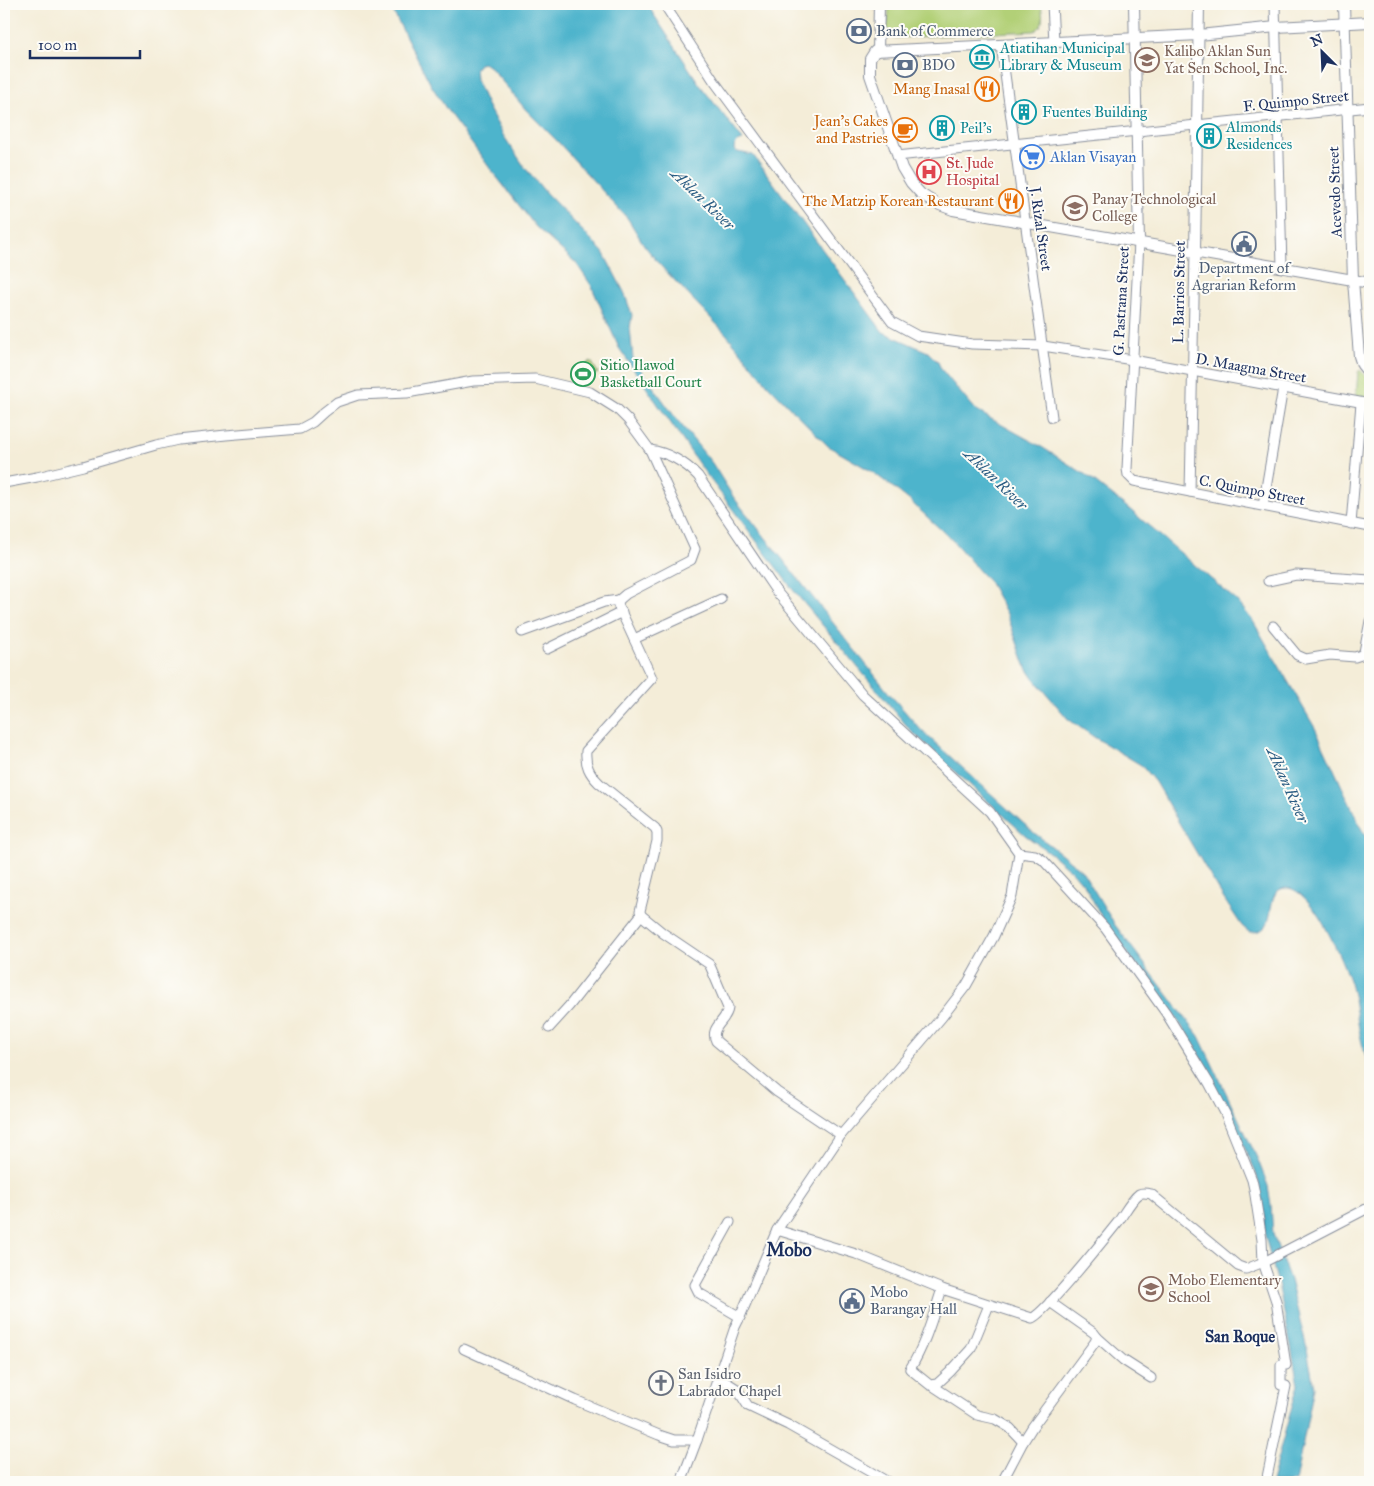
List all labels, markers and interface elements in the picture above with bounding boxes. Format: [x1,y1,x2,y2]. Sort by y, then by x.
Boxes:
bank icon: Bank of Commerce [846,18,872,44]
place label: Bank of Commerce [876,22,994,40]
scale bar [30,28,140,60]
north arrow [1296,28,1346,78]
text: N [1308,30,1326,51]
text: 100 m [38,36,78,54]
place label: Atiatihan Municipal Library & Museum [999,39,1126,74]
place label: Kalibo Aklan Sun Yat Sen School, Inc. [1164,42,1287,77]
museum icon: Atiatihan Municipal Library & Museum [969,44,995,70]
school or university icon: Kalibo Aklan Sun Yat Sen School, Inc. [1134,47,1160,73]
bank icon: BDO [892,52,918,78]
place label: BDO [922,56,955,74]
restaurant icon: Mang Inasal [974,76,1000,102]
place label: Mang Inasal [893,80,971,98]
street label: F. Quimpo Street [1242,86,1350,116]
building icon: Fuentes Building [1011,99,1037,125]
place label: Fuentes Building [1042,103,1148,121]
place label: Jean's Cakes and Pastries [812,112,888,147]
building icon: Peil's [929,115,955,141]
cafe icon: Jean's Cakes and Pastries [892,117,918,143]
place label: Almonds Residences [1225,118,1292,153]
place label: Peil's [960,119,992,137]
building icon: Almonds Residences [1196,123,1222,149]
supermarket icon: Aklan Visayan [1019,144,1045,170]
street label: Acevedo Street [1324,145,1346,239]
place label: Aklan Visayan [1049,148,1136,166]
place label: St. Jude Hospital [946,154,1000,189]
hospital icon: St. Jude Hospital [916,159,942,185]
water label: Aklan River [666,163,740,235]
street label: J. Rizal Street [1025,184,1056,273]
restaurant icon: The Matzip Korean Restaurant [998,188,1024,214]
place label: Panay Technological College [1092,190,1217,225]
place label: The Matzip Korean Restaurant [802,192,995,210]
school or university icon: Panay Technological College [1062,195,1088,221]
public building icon: Department of Agrarian Reform [1231,231,1257,257]
street label: L. Barrios Street [1169,240,1189,343]
street label: G. Pastrana Street [1109,245,1133,356]
place label: Department of Agrarian Reform [1191,259,1296,294]
street label: D. Maagma Street [1194,349,1309,387]
place label: Sitio Ilawod Basketball Court [600,356,703,391]
sports icon: Sitio Ilawod Basketball Court [570,361,596,387]
water label: Aklan River [959,443,1033,515]
street label: C. Quimpo Street [1197,471,1307,509]
water label: Aklan River [1262,742,1314,827]
district label: Mobo [766,1239,812,1261]
place label: Mobo Elementary School [1168,1271,1282,1306]
school or university icon: Mobo Elementary School [1138,1276,1164,1302]
place label: Mobo Barangay Hall [870,1283,958,1318]
public building icon: Mobo Barangay Hall [839,1288,865,1314]
district label: San Roque [1205,1327,1275,1347]
place label: San Isidro Labrador Chapel [678,1365,782,1400]
church icon: San Isidro Labrador Chapel [648,1370,674,1396]

